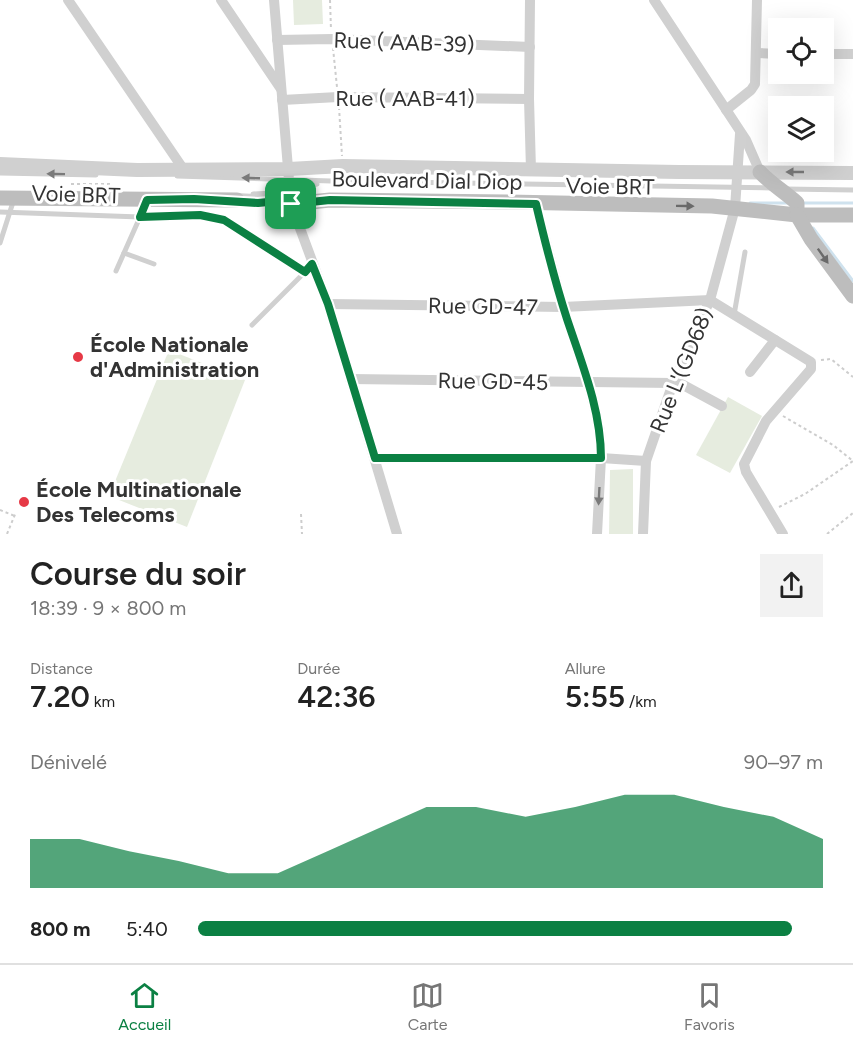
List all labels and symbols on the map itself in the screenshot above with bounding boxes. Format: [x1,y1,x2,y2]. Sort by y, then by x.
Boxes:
street label: Rue ( AAB-39) [333,27,475,58]
street label: Rue ( AAB-41) [335,85,475,112]
street label: Boulevard Dial Diop [331,165,523,196]
one-way arrow [785,167,804,177]
one-way arrow [47,169,66,179]
street label: Voie BRT [565,172,655,201]
one-way arrow [242,173,261,183]
pin [265,178,316,229]
street label: Voie BRT [31,179,121,210]
one-way arrow [676,201,695,211]
one-way arrow [817,248,829,264]
street label: Rue GD-47 [428,292,538,321]
street label: Rue L'(GD68) [644,304,719,437]
place label: École Nationale d'Administration [90,331,259,383]
marker: École Nationale d'Administration [71,350,85,364]
street label: Rue GD-45 [437,367,549,396]
place label: École Multinationale Des Telecoms [36,476,241,528]
one-way arrow [595,486,604,505]
marker: École Multinationale Des Telecoms [17,495,31,509]

